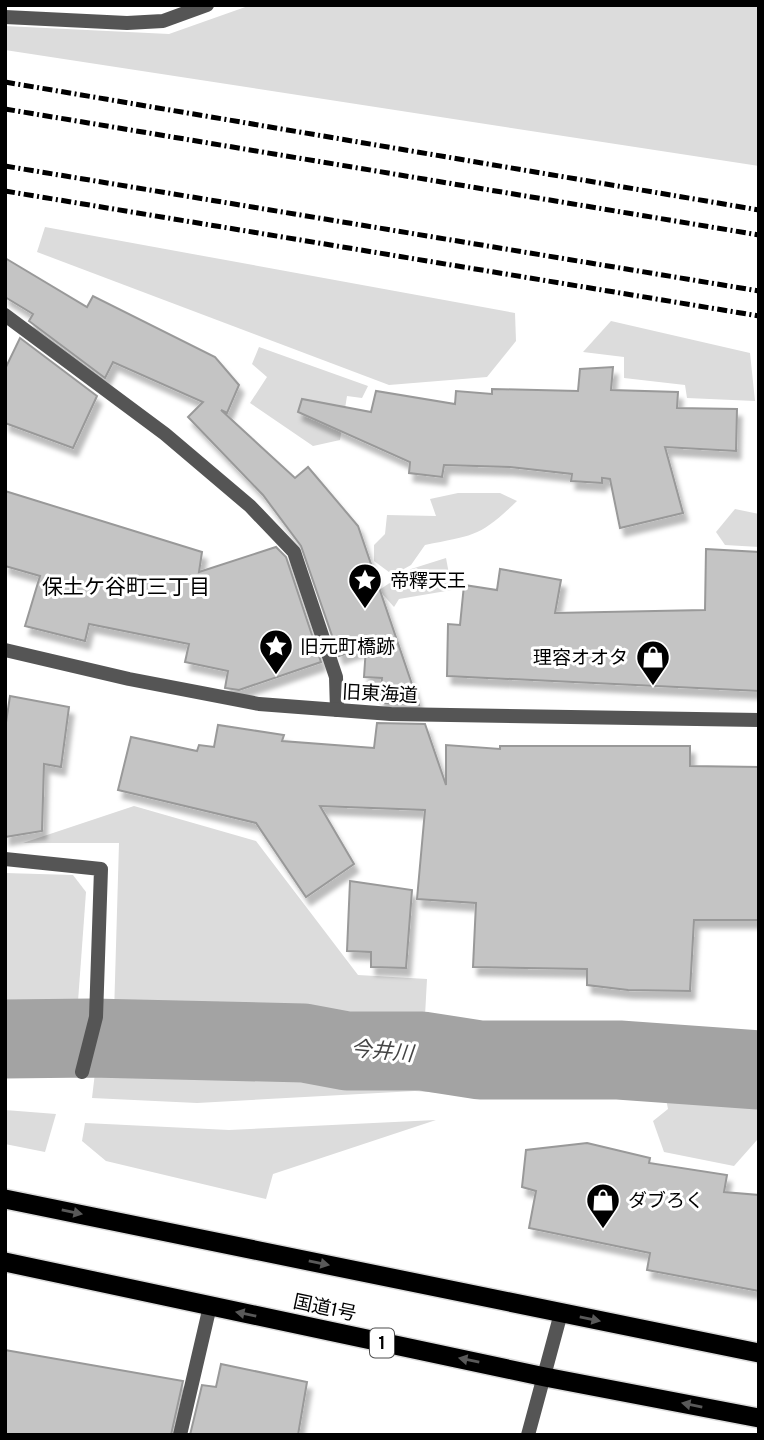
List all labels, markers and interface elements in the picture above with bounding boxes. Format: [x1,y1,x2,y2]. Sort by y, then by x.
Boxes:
place icon: 帝釋天王 [346,561,384,610]
place label: 帝釋天王 [390,570,466,594]
district label: 保土ケ谷町三丁目 [42,575,210,602]
place icon: 旧元町橋跡 [257,627,295,676]
place label: 旧元町橋跡 [300,636,395,660]
shop icon: 理容オオタ [634,638,672,687]
place label: 理容オオタ [533,647,628,671]
street label: 旧東海道 [341,681,418,709]
water label: 今井川 [349,1036,416,1069]
shop icon: ダブろく [584,1181,622,1230]
place label: ダブろく [628,1190,704,1214]
one-way arrow [61,1207,83,1218]
one-way arrow [308,1258,330,1269]
street label: 国道1号 [291,1291,358,1327]
one-way arrow [235,1308,257,1319]
one-way arrow [579,1313,601,1324]
road number: 1 [370,1328,394,1358]
one-way arrow [458,1354,480,1365]
one-way arrow [681,1400,703,1411]

